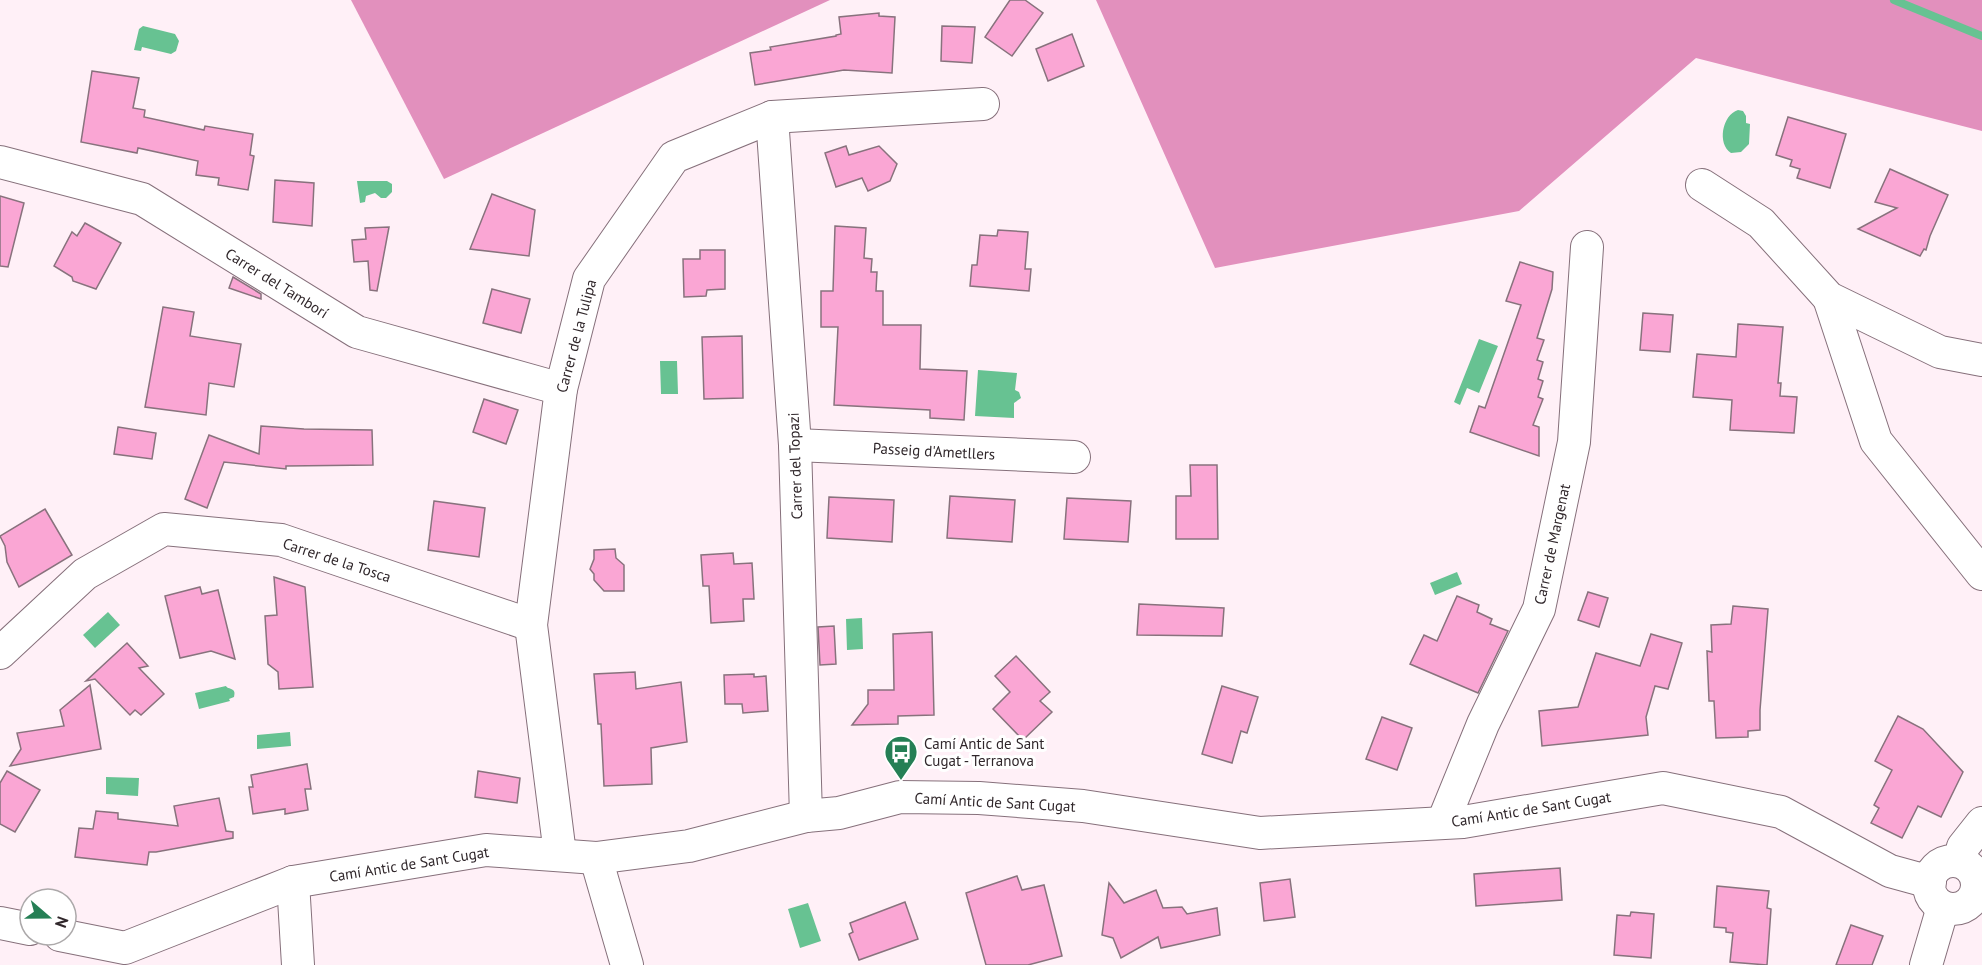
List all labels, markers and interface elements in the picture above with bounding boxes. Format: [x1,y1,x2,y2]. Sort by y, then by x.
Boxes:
street label: Carrer del Tamborí [222,244,332,322]
street label: Carrer de la Tulipa [552,277,600,395]
street label: Carrer del Topazi [784,412,806,520]
street label: Passeig d'Ametllers [872,438,996,464]
street label: Carrer de Margenat [1530,482,1574,606]
street label: Carrer de la Tosca [280,534,394,586]
bus stop icon: Camí Antic de Sant Cugat - Terranova [883,734,919,781]
place label: Camí Antic de Sant Cugat - Terranova [924,734,1044,770]
street label: Camí Antic de Sant Cugat [1450,787,1612,831]
street label: Camí Antic de Sant Cugat [914,788,1076,816]
street label: Camí Antic de Sant Cugat [328,842,490,886]
north arrow [18,887,78,947]
text: N [51,914,73,930]

